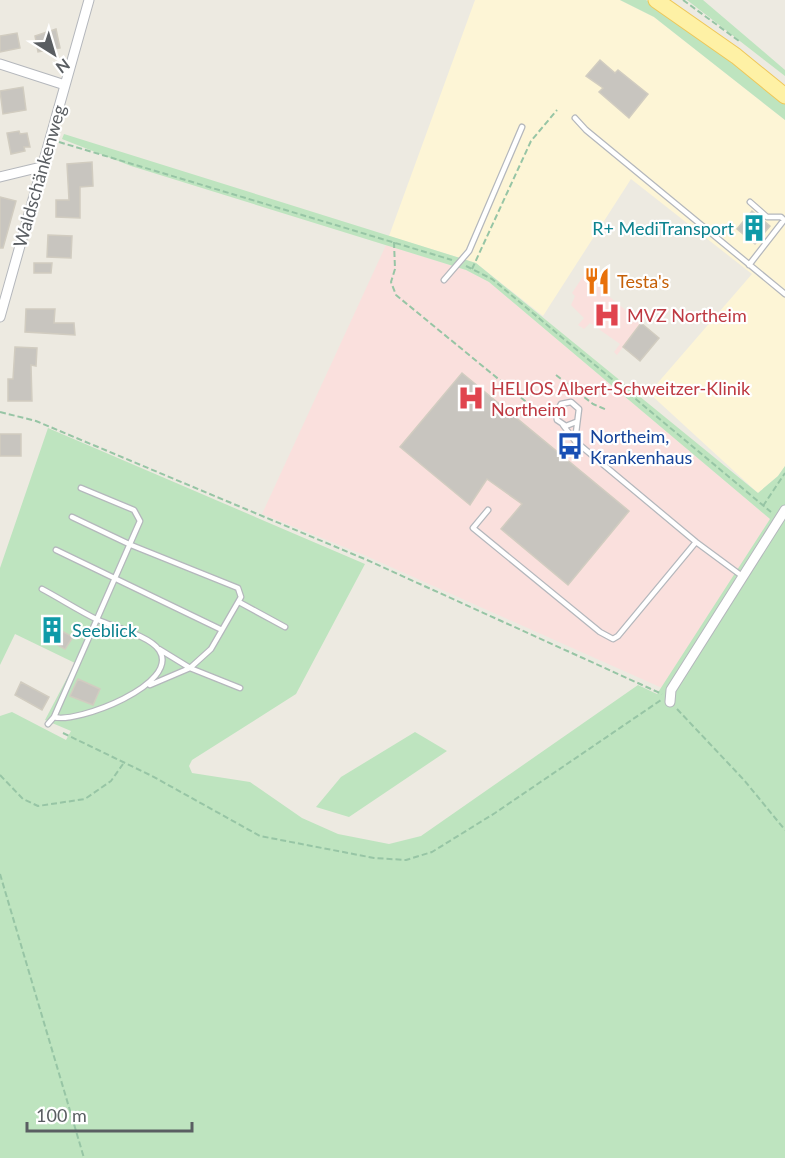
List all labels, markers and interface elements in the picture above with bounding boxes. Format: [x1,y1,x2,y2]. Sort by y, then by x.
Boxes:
north arrow [24,24,84,84]
text: N [53,55,74,78]
street label: Waldschänkenweg [8,102,70,250]
building icon: R+ MediTransport [739,213,769,243]
place label: R+ MediTransport [592,217,735,239]
restaurant icon: Testa's [582,266,612,296]
place label: Testa's [617,270,669,292]
hospital icon: MVZ Northeim [592,300,622,330]
place label: MVZ Northeim [627,304,747,326]
place label: HELIOS Albert-Schweitzer-Klinik Northeim [491,377,751,420]
hospital icon: HELIOS Albert-Schweitzer-Klinik Northeim [456,383,486,413]
place label: Northeim, Krankenhaus [590,425,693,468]
bus stop icon: Northeim, Krankenhaus [555,431,585,461]
building icon: Seeblick [37,615,67,645]
place label: Seeblick [72,619,138,641]
scale bar [27,1095,192,1133]
text: 100 m [36,1104,87,1126]

